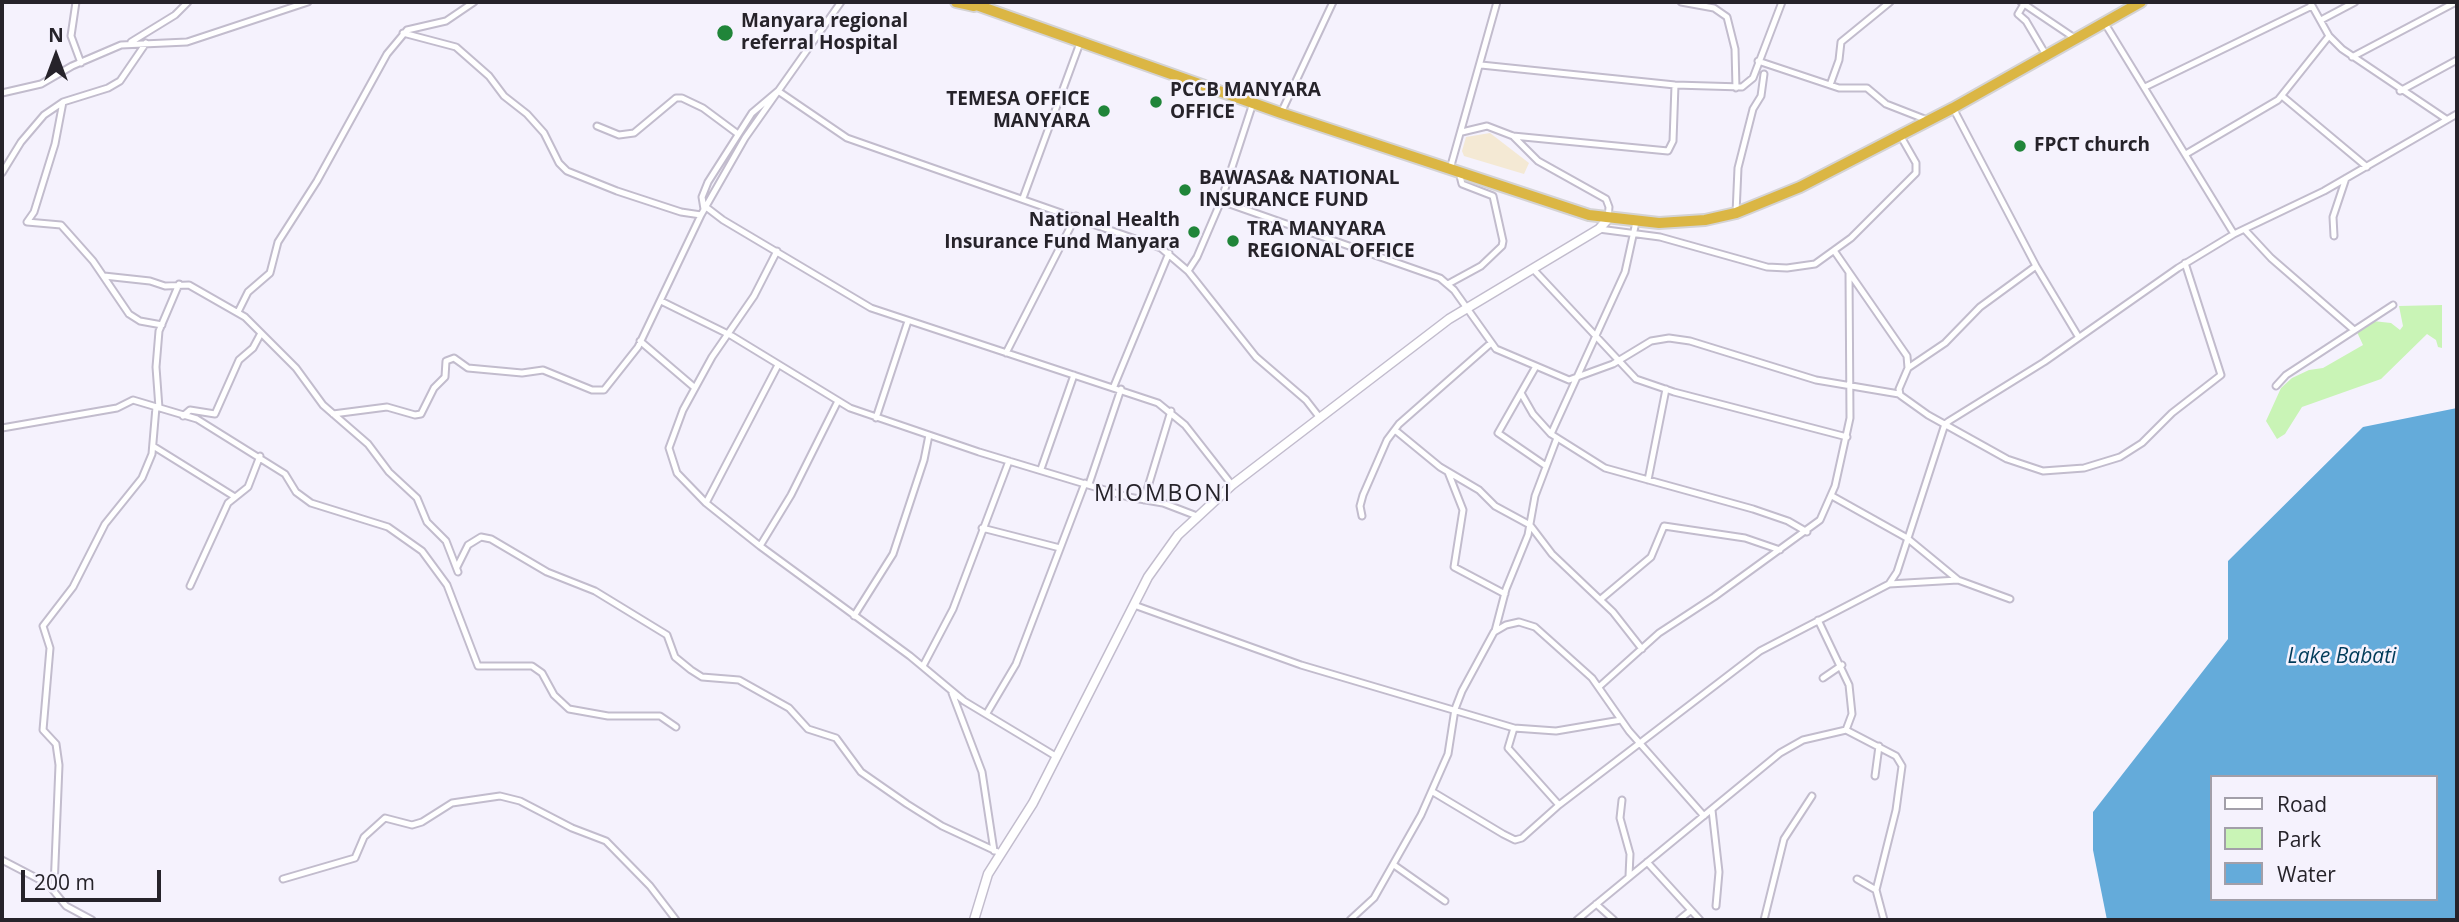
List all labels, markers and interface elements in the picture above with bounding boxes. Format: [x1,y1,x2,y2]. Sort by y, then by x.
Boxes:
place label: Manyara regional referral Hospital [741,11,908,55]
north arrow [21,21,91,91]
text: N [48,22,64,48]
marker: Manyara regional referral Hospital [715,23,735,43]
place label: PCCB MANYARA OFFICE [1170,80,1321,124]
place label: TEMESA OFFICE MANYARA [946,89,1090,133]
marker: PCCB MANYARA OFFICE [1148,94,1164,110]
marker: TEMESA OFFICE MANYARA [1096,103,1112,119]
place label: FPCT church [2034,135,2150,157]
marker: FPCT church [2012,138,2028,154]
place label: BAWASA& NATIONAL INSURANCE FUND [1199,168,1399,212]
marker: BAWASA& NATIONAL INSURANCE FUND [1177,182,1193,198]
place label: National Health Insurance Fund Manyara [944,210,1180,254]
place label: TRA MANYARA REGIONAL OFFICE [1247,219,1415,263]
marker: National Health Insurance Fund Manyara [1186,224,1202,240]
marker: TRA MANYARA REGIONAL OFFICE [1225,233,1241,249]
district label: MIOMBONI [1095,480,1231,508]
water label: Lake Babati [2288,644,2396,670]
legend [2210,775,2438,901]
text: Road [2277,790,2327,818]
text: Park [2277,825,2321,853]
scale bar [24,856,164,900]
text: Water [2277,860,2336,888]
text: 200 m [34,868,95,896]

